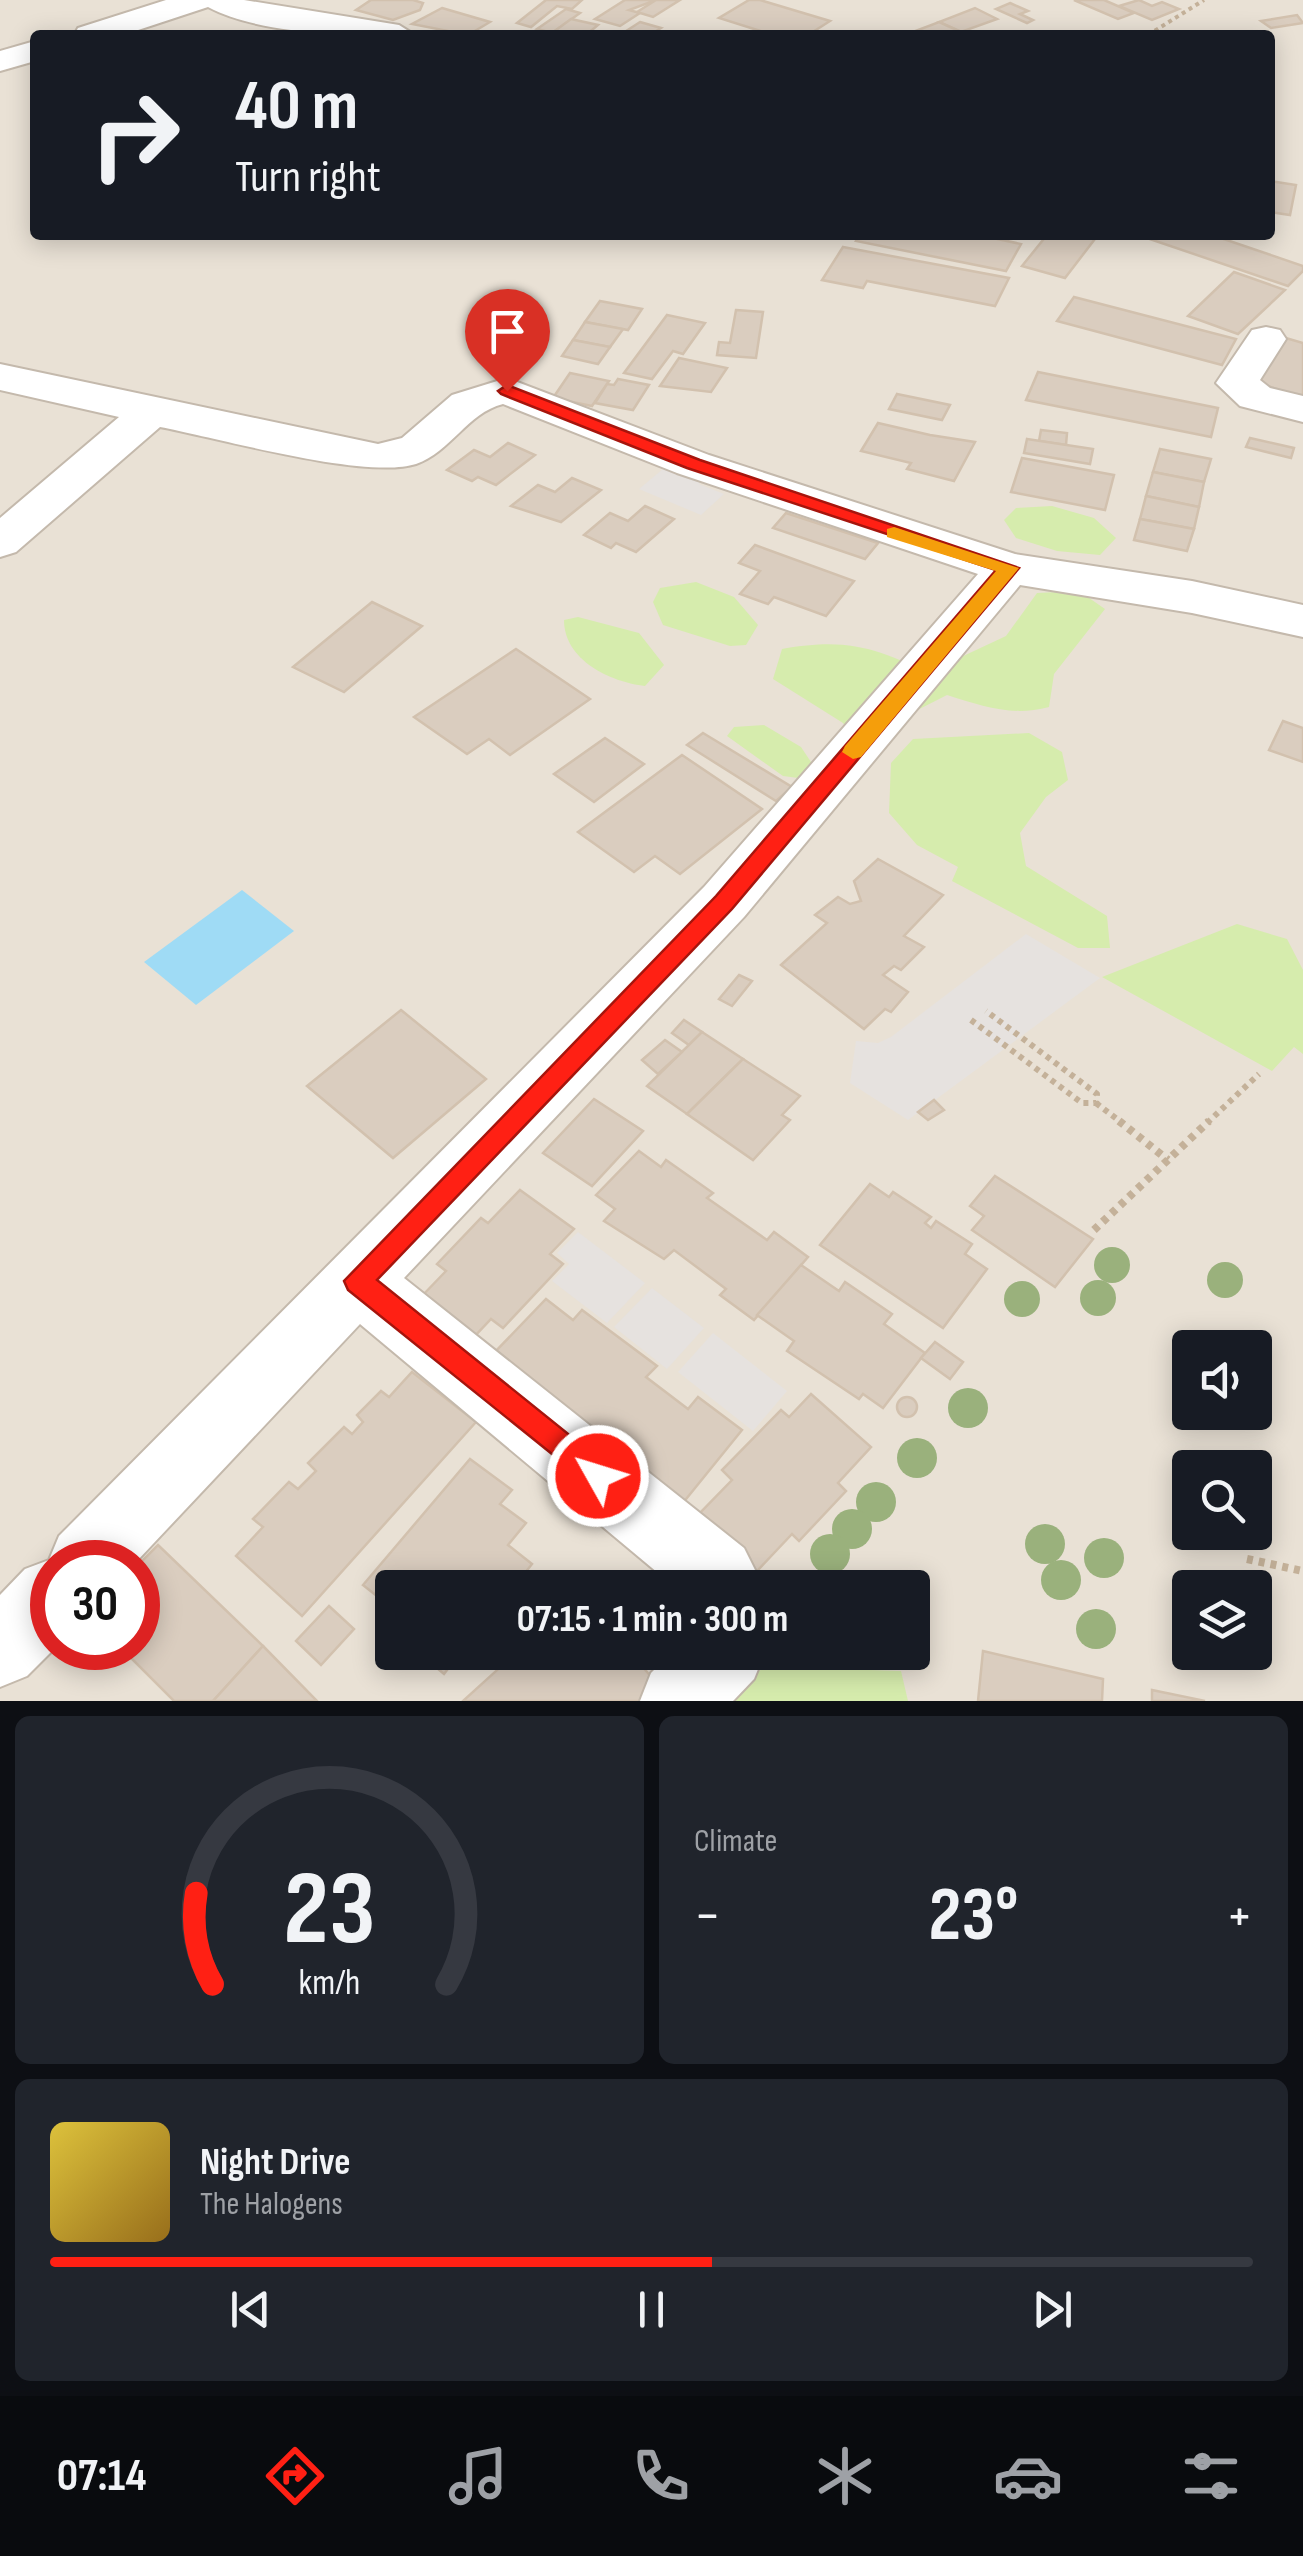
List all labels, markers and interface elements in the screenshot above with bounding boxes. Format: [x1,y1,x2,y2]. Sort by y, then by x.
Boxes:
text: 40 m [235,65,358,149]
icon: right [70,70,200,200]
text: Turn right [235,150,381,205]
pin [465,289,550,392]
icon: arrive [480,304,535,359]
map controls [1172,1330,1272,1670]
button: sound [1172,1330,1272,1430]
position arrow [546,1424,650,1528]
button: search [1172,1450,1272,1550]
speed limit sign: 30 [30,1540,160,1670]
button: layers [1172,1570,1272,1670]
text: 07:15 · 1 min · 300 m [517,1597,788,1642]
text: Climate [694,1822,777,1861]
text: 23 [283,1848,376,1973]
text: 23° [928,1871,1019,1962]
text: − [694,1883,721,1950]
text: + [1226,1883,1253,1950]
text: km/h [299,1962,360,2005]
text: Night Drive [200,2140,351,2185]
text: The Halogens [200,2185,343,2224]
icon: previous [223,2282,278,2337]
icon: pause [624,2282,679,2337]
icon: next [1025,2282,1080,2337]
icon: directions [260,2441,330,2511]
icon: music [443,2441,513,2511]
icon: phone [626,2441,696,2511]
icon: climate [810,2441,880,2511]
icon: car [993,2441,1063,2511]
icon: filters [1176,2441,1246,2511]
text: 07:14 [57,2449,146,2504]

